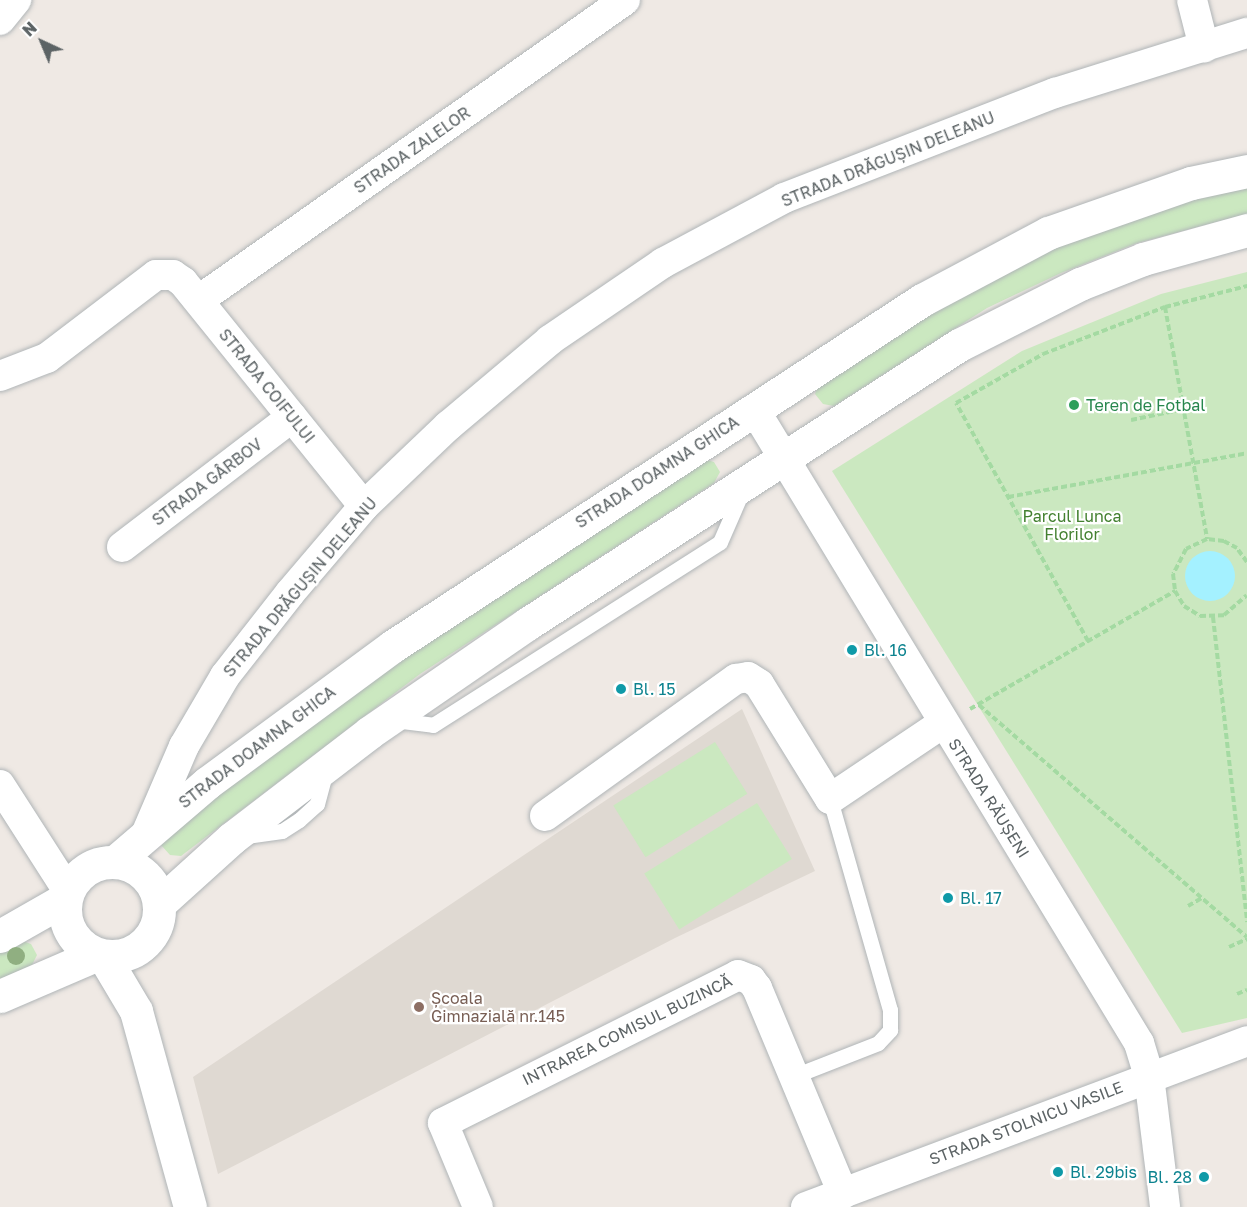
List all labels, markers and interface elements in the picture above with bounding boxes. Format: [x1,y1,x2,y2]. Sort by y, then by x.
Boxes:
north arrow [12,12,72,72]
text: N [18,18,41,40]
street label: STRADA ZALELOR [350,103,474,197]
street label: STRADA DRĂGUȘIN DELEANU [778,107,998,211]
street label: STRADA COIFULUI [215,325,319,447]
place label: Teren de Fotbal [1086,395,1205,415]
marker: Teren de Fotbal [1067,398,1081,412]
street label: STRADA DOAMNA GHICA [572,412,742,532]
street label: STRADA GÂRBOV [148,434,266,530]
street label: STRADA DRĂGUȘIN DELEANU [219,493,381,681]
park label: Parcul Lunca Florilor [1022,506,1122,544]
place label: Bl. 16 [864,640,907,660]
marker: Bl. 16 [845,643,859,657]
place label: Bl. 15 [633,679,675,699]
street label: STRADA DOAMNA GHICA [175,682,339,812]
marker: Bl. 15 [614,682,628,696]
street label: STRADA RĂUȘENI [945,735,1033,861]
place label: Bl. 17 [960,888,1002,908]
marker: Bl. 17 [941,891,955,905]
street label: INTRAREA COMISUL BUZINCĂ [519,971,735,1089]
place label: Școala Gimnazială nr.145 [431,988,565,1026]
marker: Școala Gimnazială nr.145 [412,1000,426,1014]
street label: STRADA STOLNICU VASILE [927,1077,1125,1169]
place label: Bl. 29bis [1070,1162,1137,1182]
marker: Bl. 29bis [1051,1165,1065,1179]
place label: Bl. 28 [1148,1167,1192,1187]
marker: Bl. 28 [1197,1170,1211,1184]

